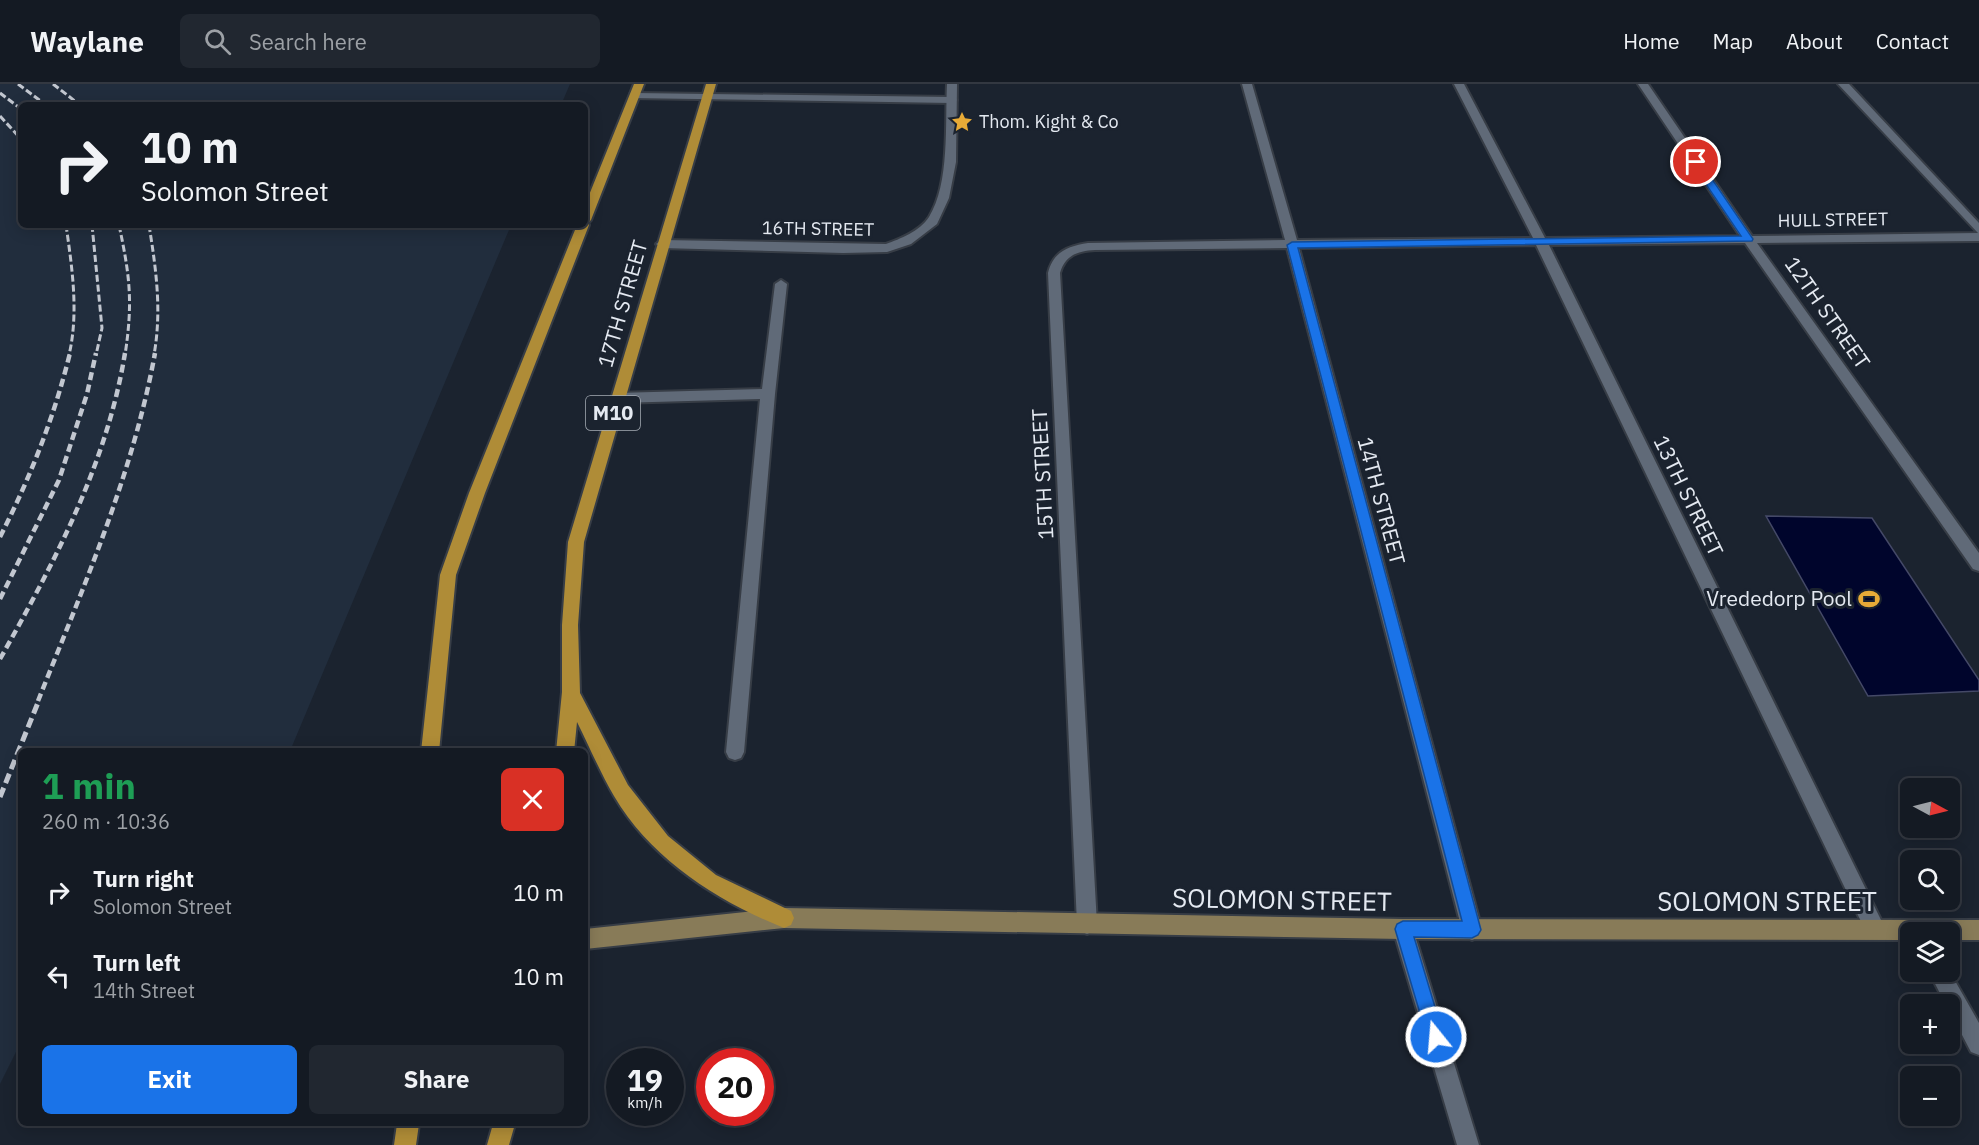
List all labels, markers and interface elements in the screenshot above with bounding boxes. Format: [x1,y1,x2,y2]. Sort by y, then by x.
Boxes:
search box [180,14,600,68]
text: Waylane [30,23,144,60]
icon: search [201,25,234,58]
text: Search here [249,27,367,56]
text: Home [1623,27,1680,55]
text: Map [1713,27,1753,55]
text: About [1786,27,1843,55]
text: Contact [1876,27,1949,55]
place icon: Thom. Kight & Co [950,110,974,134]
place label: Thom. Kight & Co [979,110,1119,133]
text: 10 m [141,120,239,175]
icon: right [42,126,120,204]
pin [1670,136,1721,187]
icon: arrive [1679,145,1712,178]
text: Solomon Street [141,173,329,208]
street label: HULL STREET [1778,207,1888,232]
street label: 16TH STREET [762,216,874,241]
street label: 17TH STREET [591,237,654,371]
street label: 12TH STREET [1779,251,1877,374]
road number: M10 [586,396,640,430]
street label: 15TH STREET [1025,408,1059,540]
street label: 13TH STREET [1648,431,1730,561]
street label: 14TH STREET [1352,434,1412,568]
place label: Vrededorp Pool [1706,584,1852,612]
sports icon: Vrededorp Pool [1857,587,1881,611]
text: 1 min [42,762,136,809]
button: close [501,768,564,831]
north arrow [1900,778,1960,838]
map controls [1900,778,1960,1126]
text: 260 m · 10:36 [42,808,170,835]
button: search [1900,850,1960,910]
text: Turn right [93,864,194,893]
icon: right [42,876,75,909]
text: 10 m [513,878,564,907]
street label: SOLOMON STREET [1172,880,1392,918]
street label: SOLOMON STREET [1657,884,1877,918]
text: Solomon Street [93,893,232,920]
button: layers [1900,922,1960,982]
text: Turn left [93,948,181,977]
icon: left [42,960,75,993]
text: 10 m [513,962,564,991]
text: 14th Street [93,977,195,1004]
button: + [1900,994,1960,1054]
position arrow [1404,1005,1468,1069]
button: Exit [42,1045,297,1114]
button: Share [309,1045,564,1114]
speed limit sign: 20 [696,1048,774,1126]
text: 19 [627,1060,663,1099]
button: − [1900,1066,1960,1126]
text: km/h [627,1093,663,1112]

